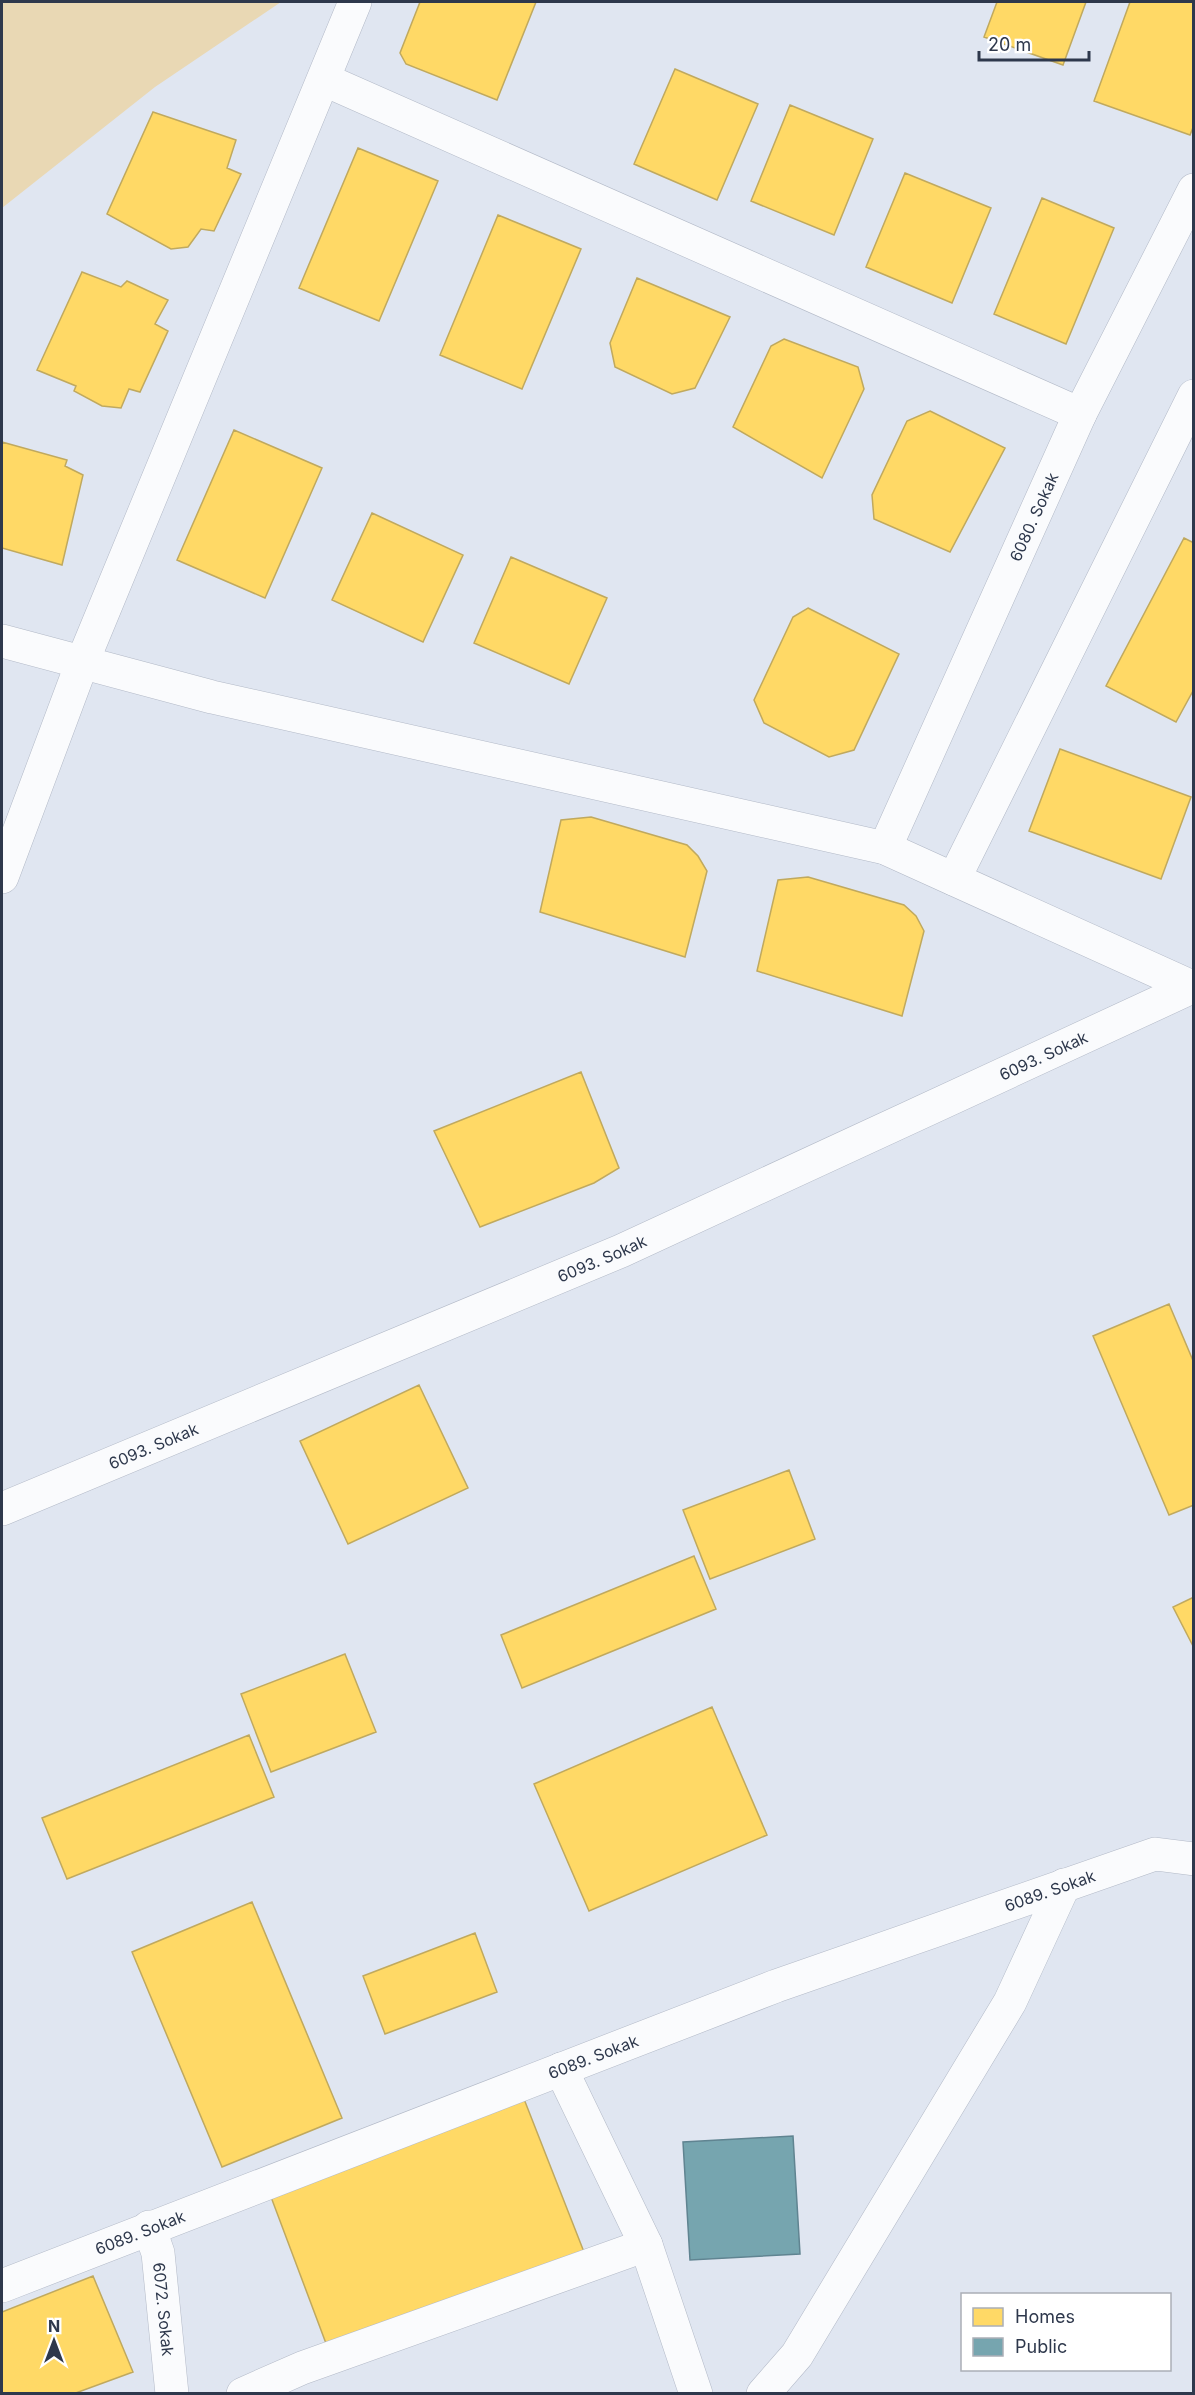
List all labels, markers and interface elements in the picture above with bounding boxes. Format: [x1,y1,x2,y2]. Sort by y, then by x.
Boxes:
scale bar [979,24,1088,62]
text: 20 m [988,34,1031,55]
street label: 6080. Sokak [1005,469,1062,564]
street label: 6093. Sokak [996,1027,1091,1085]
street label: 6093. Sokak [554,1231,650,1286]
street label: 6093. Sokak [106,1418,201,1473]
street label: 6089. Sokak [1002,1866,1098,1916]
street label: 6089. Sokak [545,2030,641,2083]
street label: 6089. Sokak [92,2206,188,2259]
street label: 6072. Sokak [149,2261,178,2357]
legend [961,2293,1171,2371]
text: Homes [1015,2306,1075,2327]
north arrow [24,2311,84,2371]
text: N [48,2316,60,2336]
text: Public [1015,2336,1067,2357]

